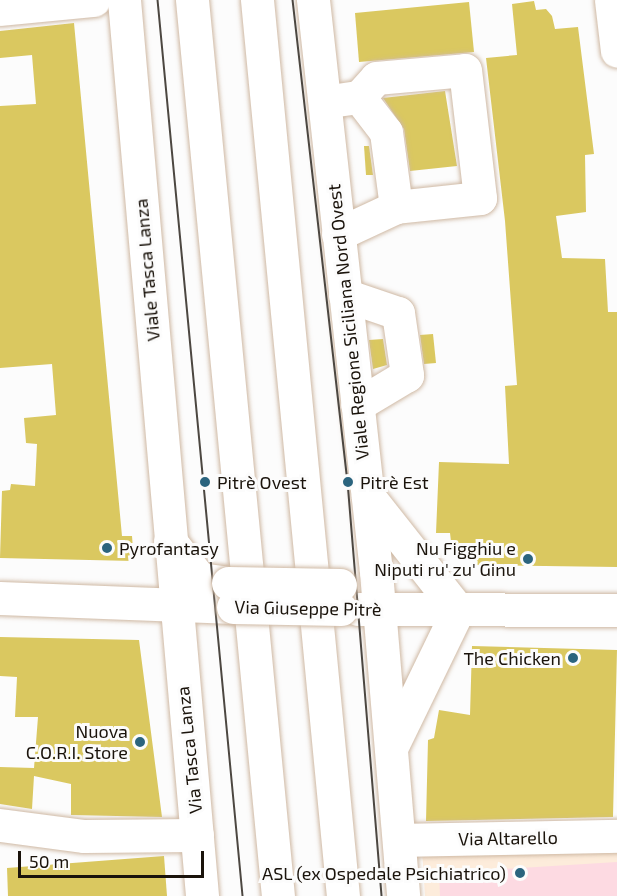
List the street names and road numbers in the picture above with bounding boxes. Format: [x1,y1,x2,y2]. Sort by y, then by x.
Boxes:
street label: Viale Regione Siciliana Nord Ovest [323,183,373,461]
street label: Viale Tasca Lanza [130,198,164,342]
street label: Via Giuseppe Pitrè [234,596,382,620]
street label: Via Tasca Lanza [172,685,206,815]
street label: Via Altarello [458,826,558,850]

